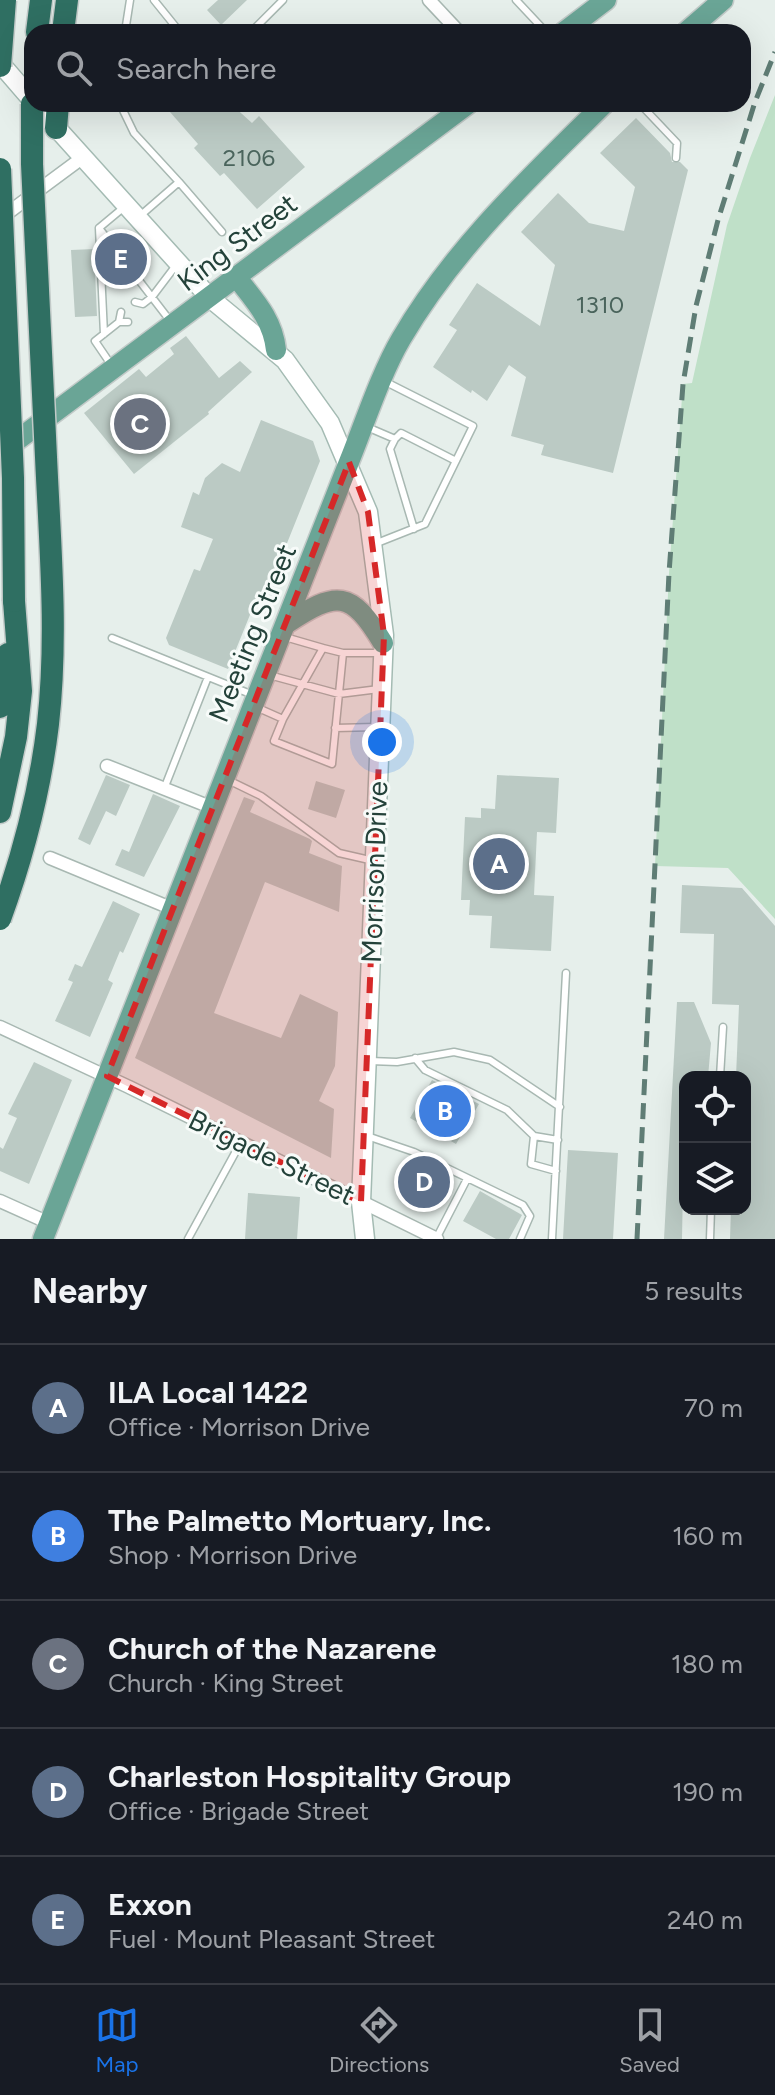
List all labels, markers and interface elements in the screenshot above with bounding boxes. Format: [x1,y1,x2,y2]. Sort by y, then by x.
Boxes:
search box [24,24,751,112]
icon: search [52,46,96,90]
text: Search here [116,50,276,87]
house number: 2106 [223,143,275,172]
street label: King Street [170,186,304,298]
pin: E [95,229,147,289]
house number: 1310 [576,290,624,319]
pin: C [114,394,166,454]
street label: Meeting Street [201,539,303,727]
your location [362,722,402,762]
street label: Morrison Drive [354,780,394,964]
pin: A [473,834,525,894]
map controls [679,1071,751,1215]
button: locate [679,1071,751,1143]
pin: B [419,1081,471,1141]
street label: Brigade Street [183,1102,361,1212]
button: layers [679,1143,751,1215]
pin: D [398,1152,450,1212]
text: Nearby [32,1271,147,1312]
text: 5 results [644,1275,743,1307]
text: ILA Local 1422 [108,1374,308,1411]
text: A [49,1392,67,1424]
text: 70 m [684,1392,743,1424]
text: Office · Morrison Drive [108,1411,370,1443]
text: The Palmetto Mortuary, Inc. [108,1502,491,1539]
text: B [50,1520,66,1552]
text: 160 m [672,1520,743,1552]
text: Shop · Morrison Drive [108,1539,357,1571]
text: Church of the Nazarene [108,1630,436,1667]
text: C [49,1648,67,1680]
text: 180 m [671,1648,743,1680]
text: Church · King Street [108,1667,343,1699]
text: Charleston Hospitality Group [108,1758,511,1795]
text: D [49,1776,67,1808]
text: 190 m [672,1776,743,1808]
text: Office · Brigade Street [108,1795,369,1827]
text: Exxon [108,1886,192,1923]
text: E [50,1904,66,1936]
text: 240 m [667,1904,743,1936]
text: Fuel · Mount Pleasant Street [108,1923,435,1955]
tab: Map [95,2003,139,2078]
tab: Directions [329,2003,429,2078]
tab: Saved [619,2003,680,2078]

